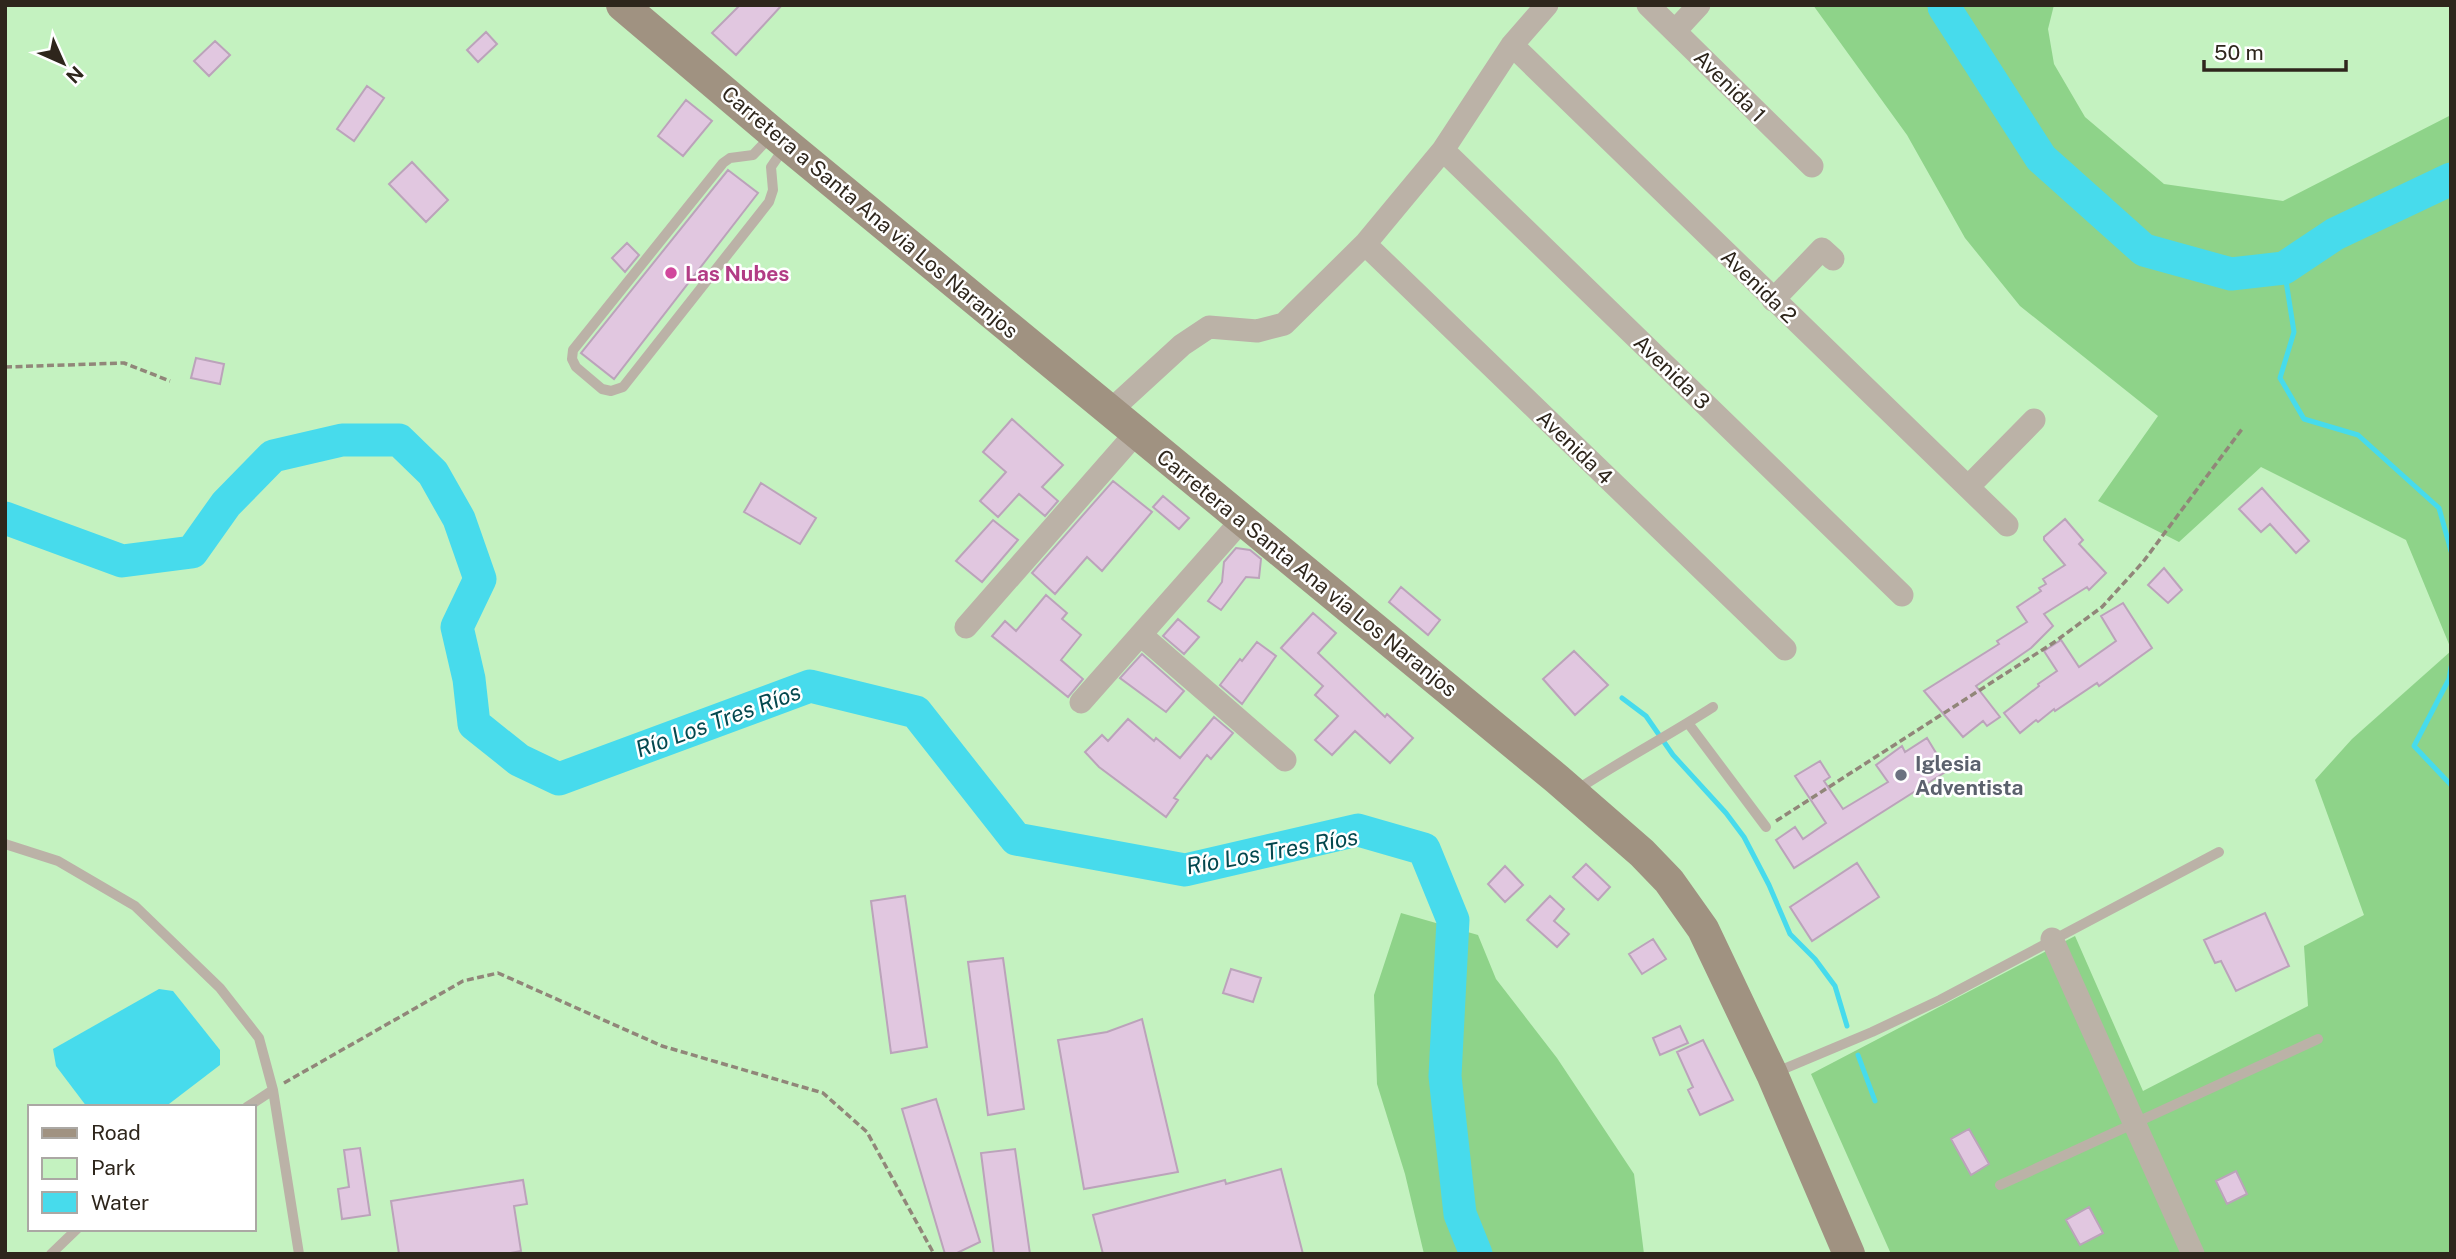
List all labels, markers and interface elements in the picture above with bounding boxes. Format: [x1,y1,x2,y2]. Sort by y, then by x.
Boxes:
north arrow [28,28,98,98]
scale bar [2204,28,2346,72]
text: 50 m [2214,40,2264,65]
street label: Avenida 1 [1689,45,1771,127]
text: N [62,62,88,88]
street label: Carretera a Santa Ana via Los Naranjos [717,81,1023,343]
street label: Avenida 2 [1716,244,1802,328]
place label: Las Nubes [685,261,789,286]
marker: Las Nubes [663,265,679,281]
street label: Avenida 3 [1629,330,1715,414]
street label: Avenida 4 [1532,405,1618,489]
street label: Carretera a Santa Ana via Los Naranjos [1152,444,1462,702]
water label: Río Los Tres Ríos [632,678,804,762]
place label: Iglesia Adventista [1915,751,2023,800]
marker: Iglesia Adventista [1893,767,1909,783]
water label: Río Los Tres Ríos [1184,823,1360,879]
legend [28,1105,256,1231]
text: Road [91,1120,141,1145]
text: Park [91,1155,136,1180]
text: Water [91,1190,149,1215]

